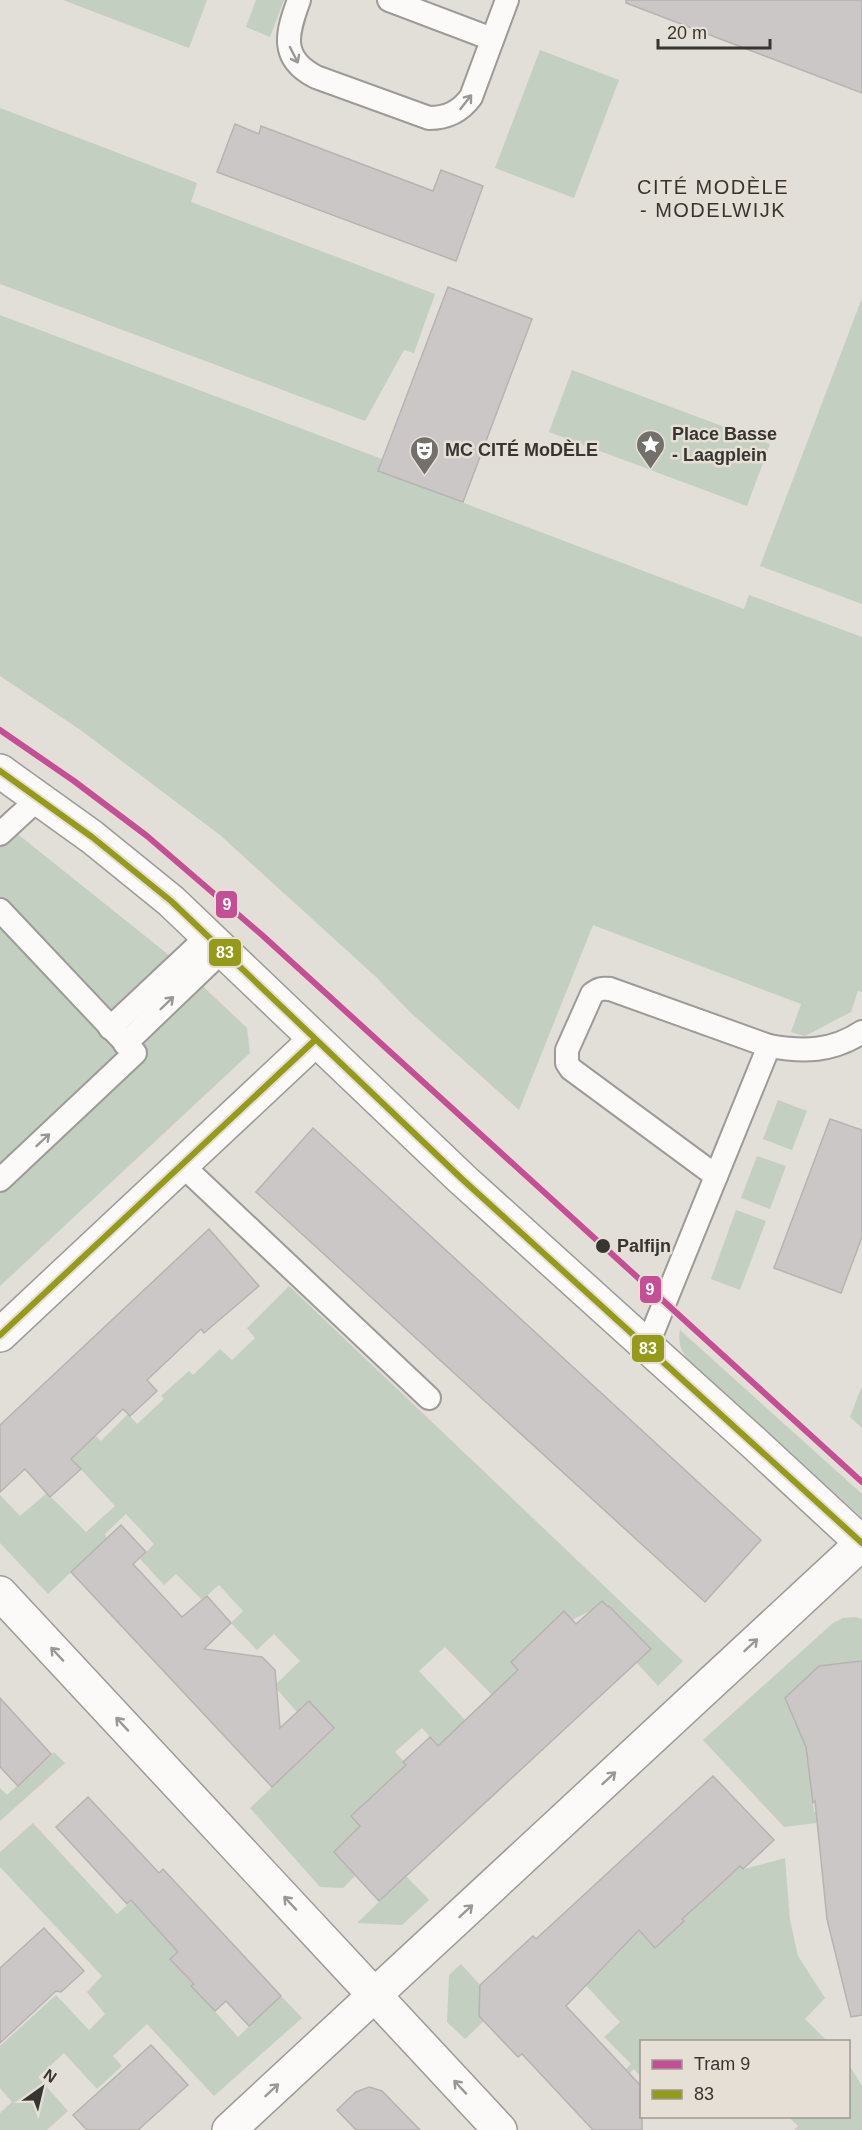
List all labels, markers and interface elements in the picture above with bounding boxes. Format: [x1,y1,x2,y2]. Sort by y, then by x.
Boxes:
scale bar [658,12,770,50]
text: 20 m [667,23,707,43]
one-way arrow [288,46,300,64]
one-way arrow [459,94,472,110]
district label: CITÉ MODÈLE - MODELWIJK [637,176,789,221]
place label: Place Basse - Laagplein [672,424,777,465]
place icon: Place Basse - Laagplein [635,428,667,470]
theatre icon: MC CITÉ MoDÈLE [408,434,440,476]
place label: MC CITÉ MoDÈLE [445,439,598,460]
line badge: 9 [215,890,238,919]
text: 9 [223,896,232,913]
line badge: 83 [208,938,242,967]
text: 83 [216,944,234,961]
one-way arrow [160,996,175,1010]
one-way arrow [35,1133,50,1148]
place label: Palfijn [617,1236,671,1256]
marker: Palfijn [594,1237,612,1255]
line badge: 9 [639,1275,662,1304]
text: 9 [646,1281,655,1298]
line badge: 83 [631,1334,665,1363]
text: 83 [639,1340,657,1357]
one-way arrow [744,1638,759,1652]
one-way arrow [50,1647,64,1662]
one-way arrow [116,1717,130,1732]
one-way arrow [601,1771,616,1785]
one-way arrow [283,1896,297,1911]
one-way arrow [458,1904,473,1918]
legend [640,2040,850,2118]
text: Tram 9 [694,2054,750,2074]
north arrow [12,2058,72,2118]
text: N [41,2066,60,2086]
one-way arrow [454,2080,468,2095]
one-way arrow [264,2083,279,2097]
text: 83 [694,2084,714,2104]

